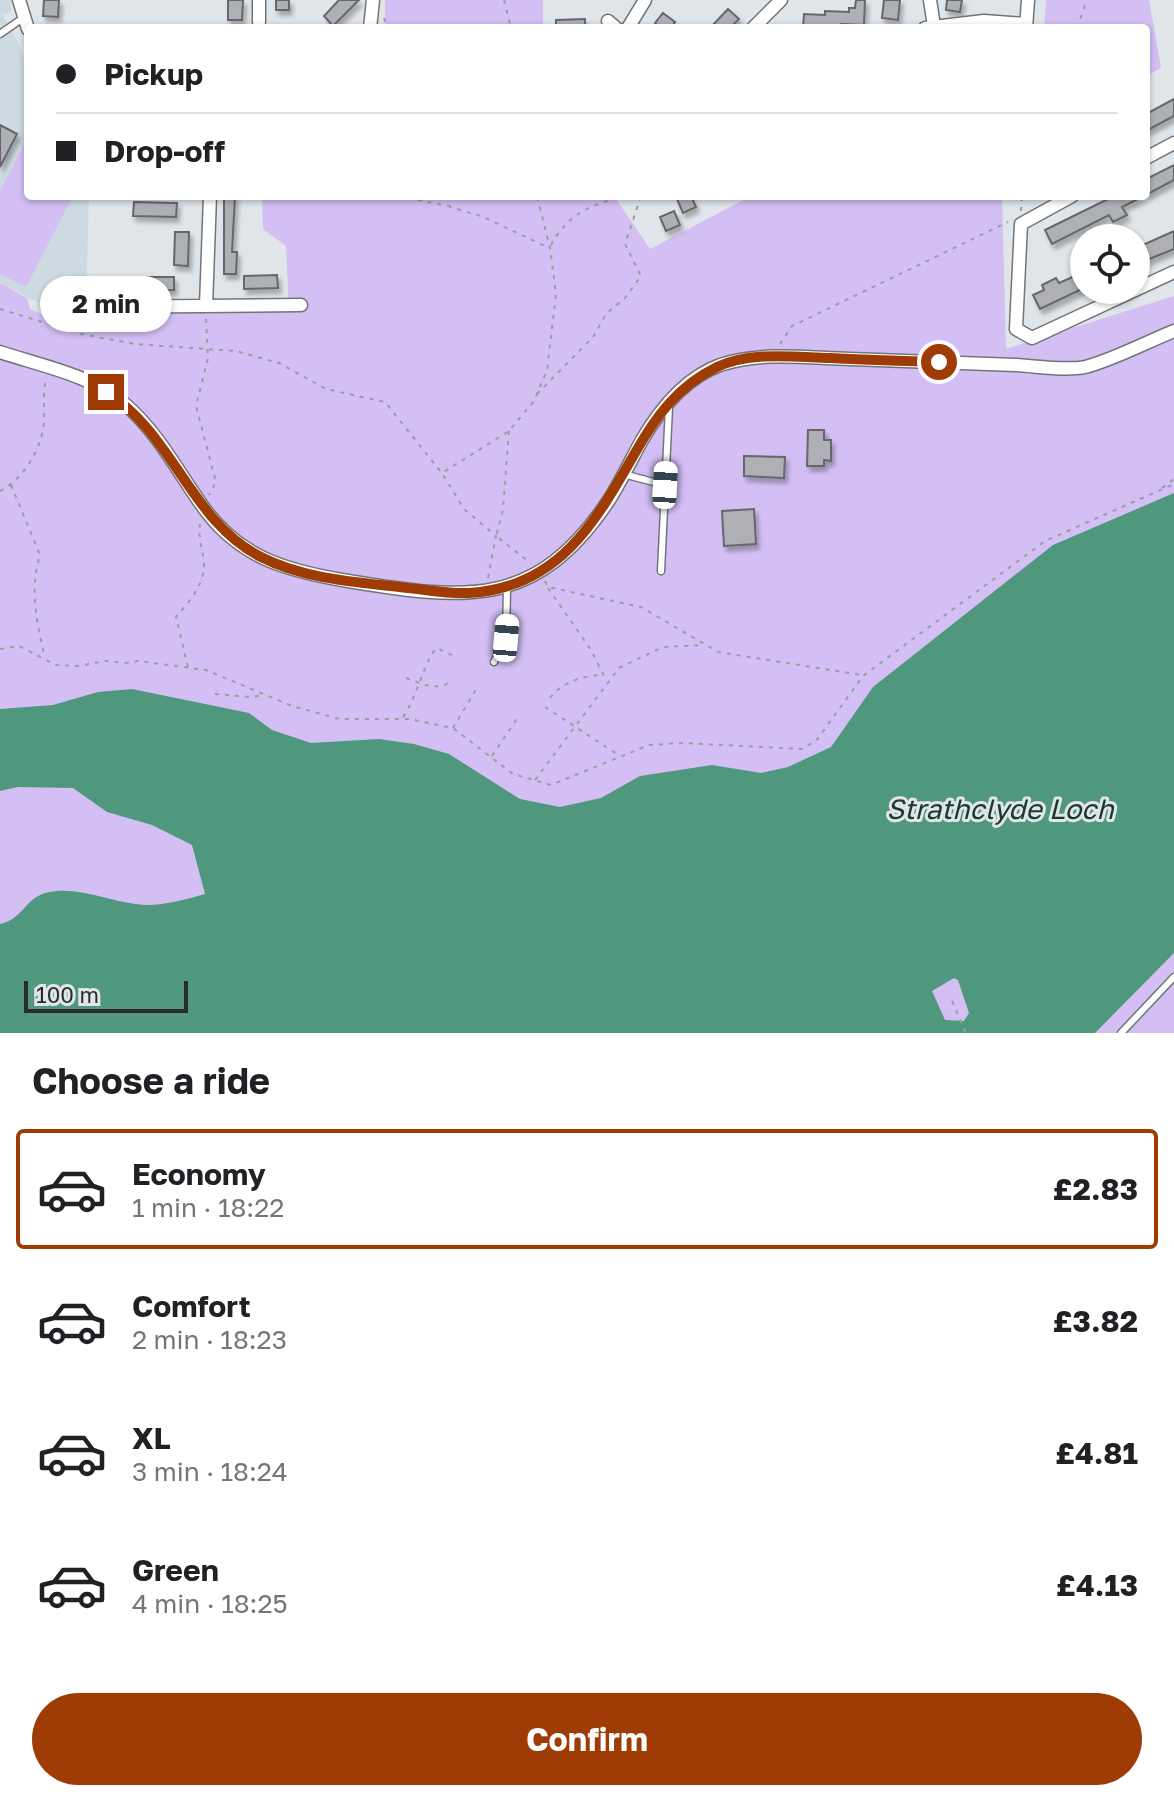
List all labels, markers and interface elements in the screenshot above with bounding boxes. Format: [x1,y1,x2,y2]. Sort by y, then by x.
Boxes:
text: Pickup [104,56,203,92]
text: Drop-off [104,133,225,169]
map controls [1070,224,1150,304]
button: locate [1070,224,1150,304]
callout: 2 min [40,276,172,332]
text: 2 min [72,288,140,319]
route start [921,344,957,380]
route end [88,374,124,410]
car [652,460,678,510]
car [492,613,520,663]
water label: Strathclyde Loch [886,792,1115,825]
scale bar [24,977,188,1013]
text: 100 m [36,981,99,1008]
text: Choose a ride [32,1059,270,1102]
icon: car [36,1153,108,1225]
text: Economy [132,1156,266,1192]
text: £2.83 [1053,1171,1138,1207]
text: 1 min · 18:22 [132,1192,284,1223]
icon: car [36,1285,108,1357]
text: Comfort [132,1288,251,1324]
text: £3.82 [1053,1303,1138,1339]
text: 2 min · 18:23 [132,1324,287,1355]
icon: car [36,1417,108,1489]
text: XL [132,1420,171,1456]
text: £4.81 [1055,1435,1138,1471]
text: 3 min · 18:24 [132,1456,288,1487]
icon: car [36,1549,108,1621]
text: Green [132,1552,219,1588]
text: £4.13 [1056,1567,1138,1603]
text: 4 min · 18:25 [132,1588,288,1619]
button: Confirm [32,1693,1142,1785]

